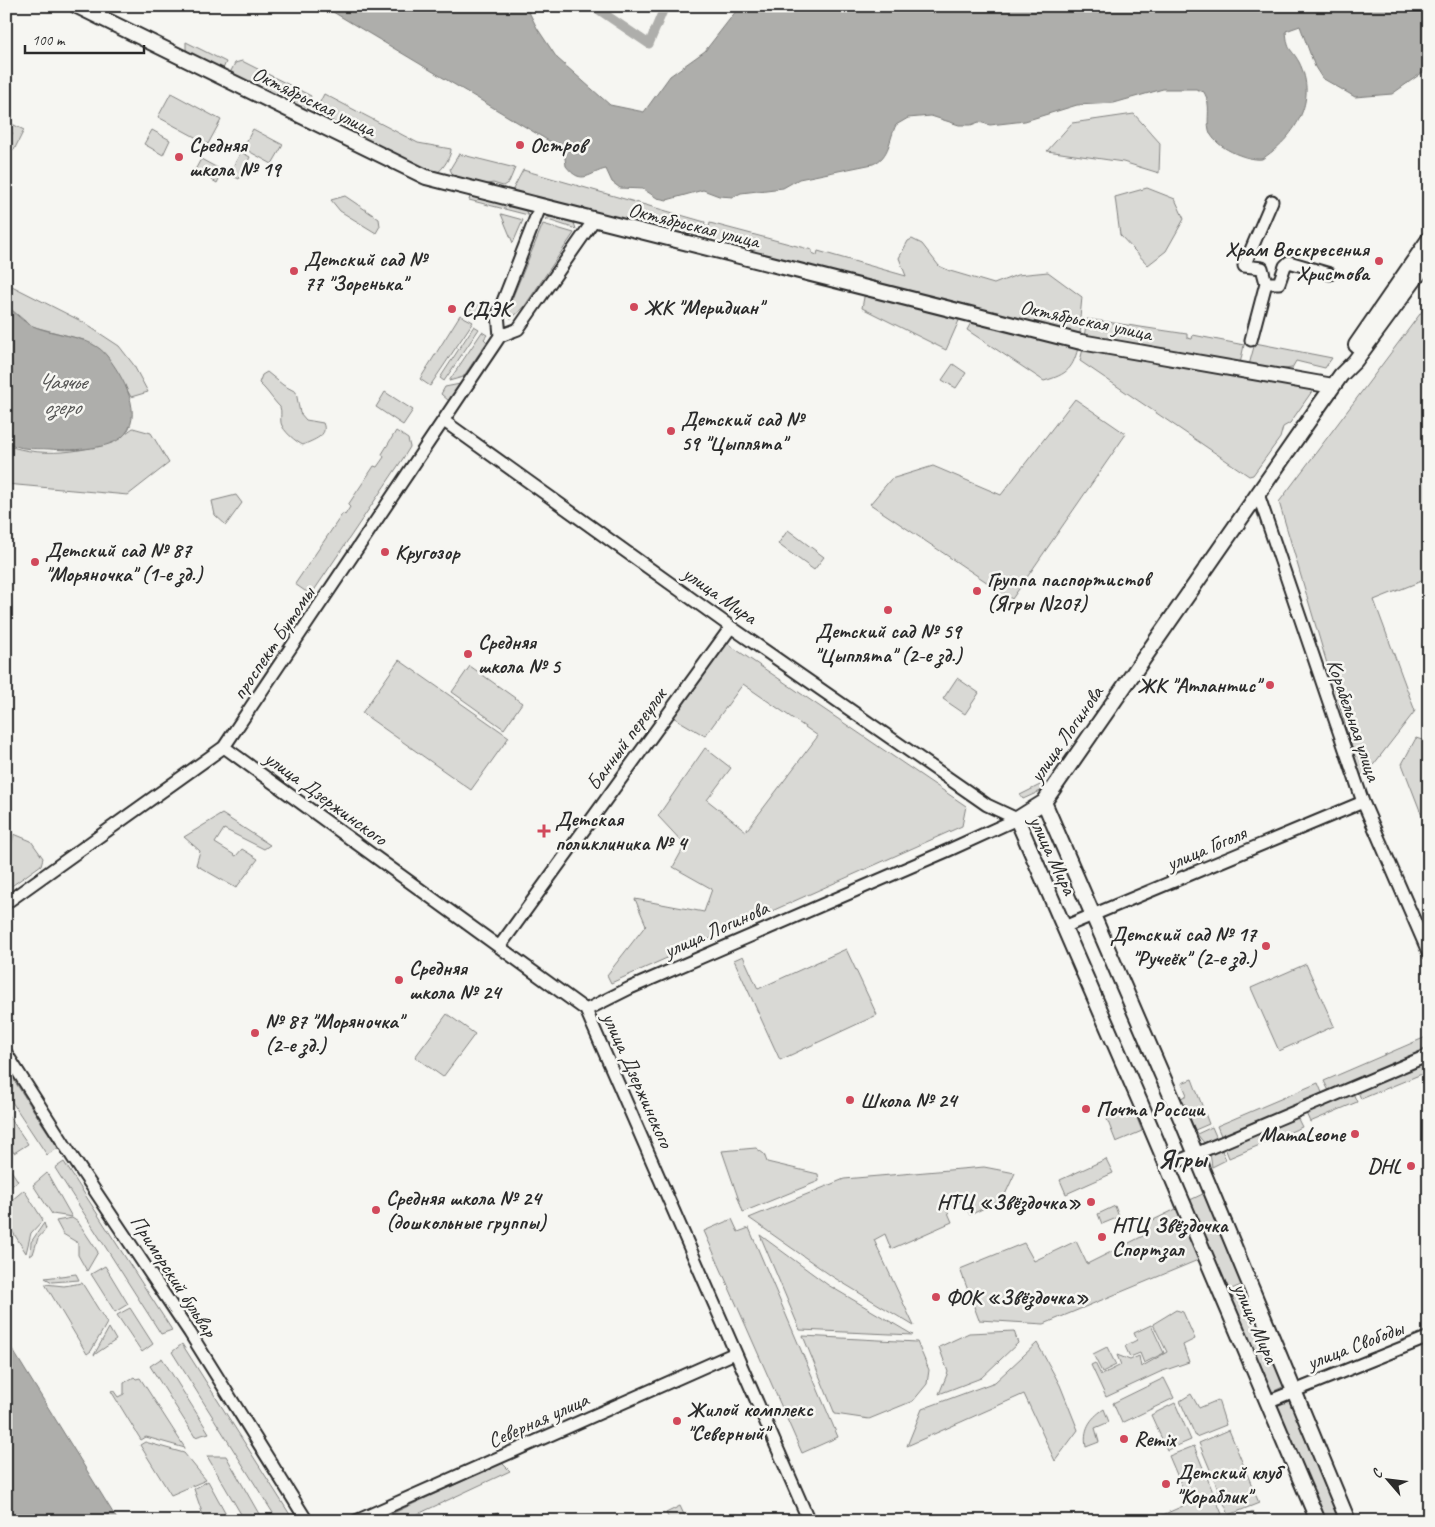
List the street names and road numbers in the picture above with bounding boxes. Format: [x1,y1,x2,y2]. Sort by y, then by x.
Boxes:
street label: Октябрьская улица [248,60,382,143]
street label: Октябрьская улица [626,196,765,254]
street label: Октябрьская улица [1018,293,1157,347]
street label: улица Мира [676,559,763,631]
street label: проспект Бутомы [226,580,321,704]
street label: Корабельная улица [1321,656,1388,786]
street label: улица Логинова [1022,679,1110,789]
street label: Банный переулок [580,681,673,795]
street label: улица Дзержинского [258,744,394,852]
street label: улица Мира [1023,809,1083,900]
street label: улица Гоголя [1160,819,1251,877]
street label: улица Логинова [658,894,774,964]
street label: улица Дзержинского [596,1006,680,1153]
street label: Приморский бульвар [125,1210,224,1343]
street label: улица Мира [1227,1277,1285,1368]
street label: улица Свободы [1301,1314,1409,1376]
street label: Северная улица [484,1386,594,1454]

